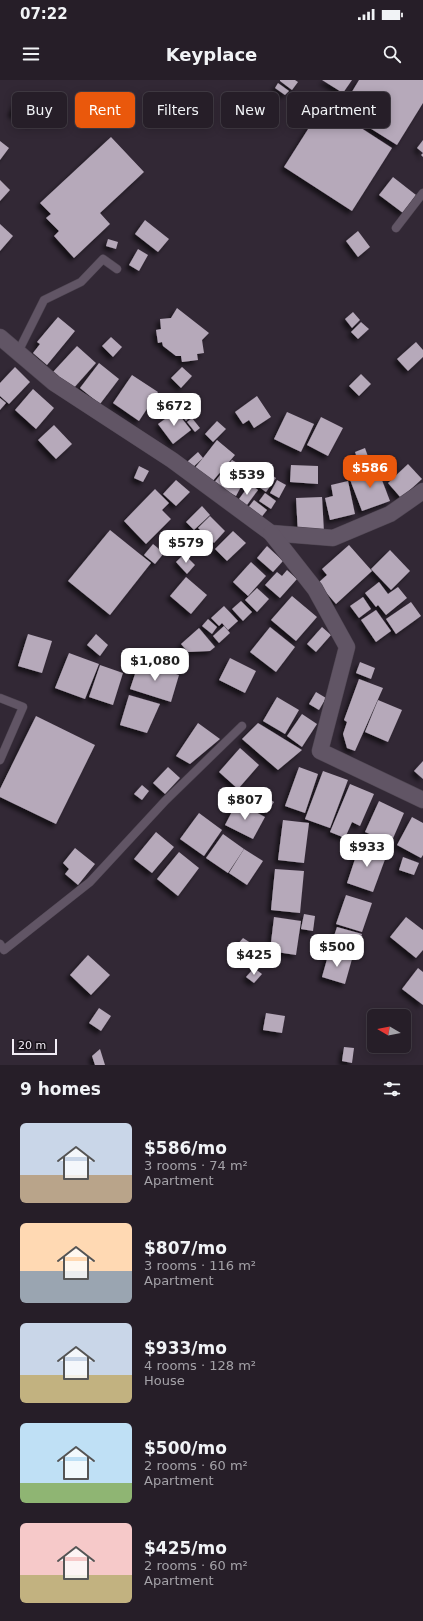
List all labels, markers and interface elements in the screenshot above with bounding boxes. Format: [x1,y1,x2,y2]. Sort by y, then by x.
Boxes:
text: 07:22 [20,5,68,23]
icon: menu [20,43,42,65]
icon: search [381,43,403,65]
text: Keyplace [166,44,257,65]
chip: Buy [12,92,67,128]
chip: Rent [75,92,135,128]
chip: Filters [143,92,213,128]
chip: New [221,92,279,128]
chip: Apartment [287,92,390,128]
pin: $672 [150,393,198,427]
text: $672 [156,398,192,413]
pin: $586 [346,455,394,489]
text: $586 [352,460,388,475]
pin: $539 [223,462,271,496]
text: $539 [229,467,265,482]
pin: $579 [162,530,210,564]
text: $579 [168,535,204,550]
pin: $1,080 [122,648,188,682]
text: $1,080 [130,653,180,668]
pin: $807 [221,787,269,821]
text: $807 [227,792,263,807]
pin: $933 [343,834,391,868]
text: $933 [349,839,385,854]
pin: $500 [313,934,361,968]
text: $500 [319,939,355,954]
pin: $425 [230,942,278,976]
text: $425 [236,947,272,962]
north arrow [367,1009,411,1053]
map controls [367,1009,411,1053]
scale bar [12,1037,57,1056]
text: 20 m [18,1039,46,1052]
icon: filters [381,1078,403,1100]
text: 9 homes [20,1079,101,1099]
text: $586/mo [144,1138,227,1158]
icon: home [52,1139,100,1187]
text: 3 rooms · 74 m² [144,1158,248,1173]
text: Apartment [144,1173,214,1188]
text: $807/mo [144,1238,227,1258]
icon: home [52,1239,100,1287]
text: 3 rooms · 116 m² [144,1258,256,1273]
text: Apartment [144,1273,214,1288]
text: $933/mo [144,1338,227,1358]
icon: home [52,1339,100,1387]
text: 4 rooms · 128 m² [144,1358,256,1373]
text: House [144,1373,185,1388]
text: $500/mo [144,1438,227,1458]
icon: home [52,1439,100,1487]
text: 2 rooms · 60 m² [144,1458,248,1473]
text: Apartment [144,1473,214,1488]
text: $425/mo [144,1538,227,1558]
icon: home [52,1539,100,1587]
text: 2 rooms · 60 m² [144,1558,248,1573]
text: Apartment [144,1573,214,1588]

